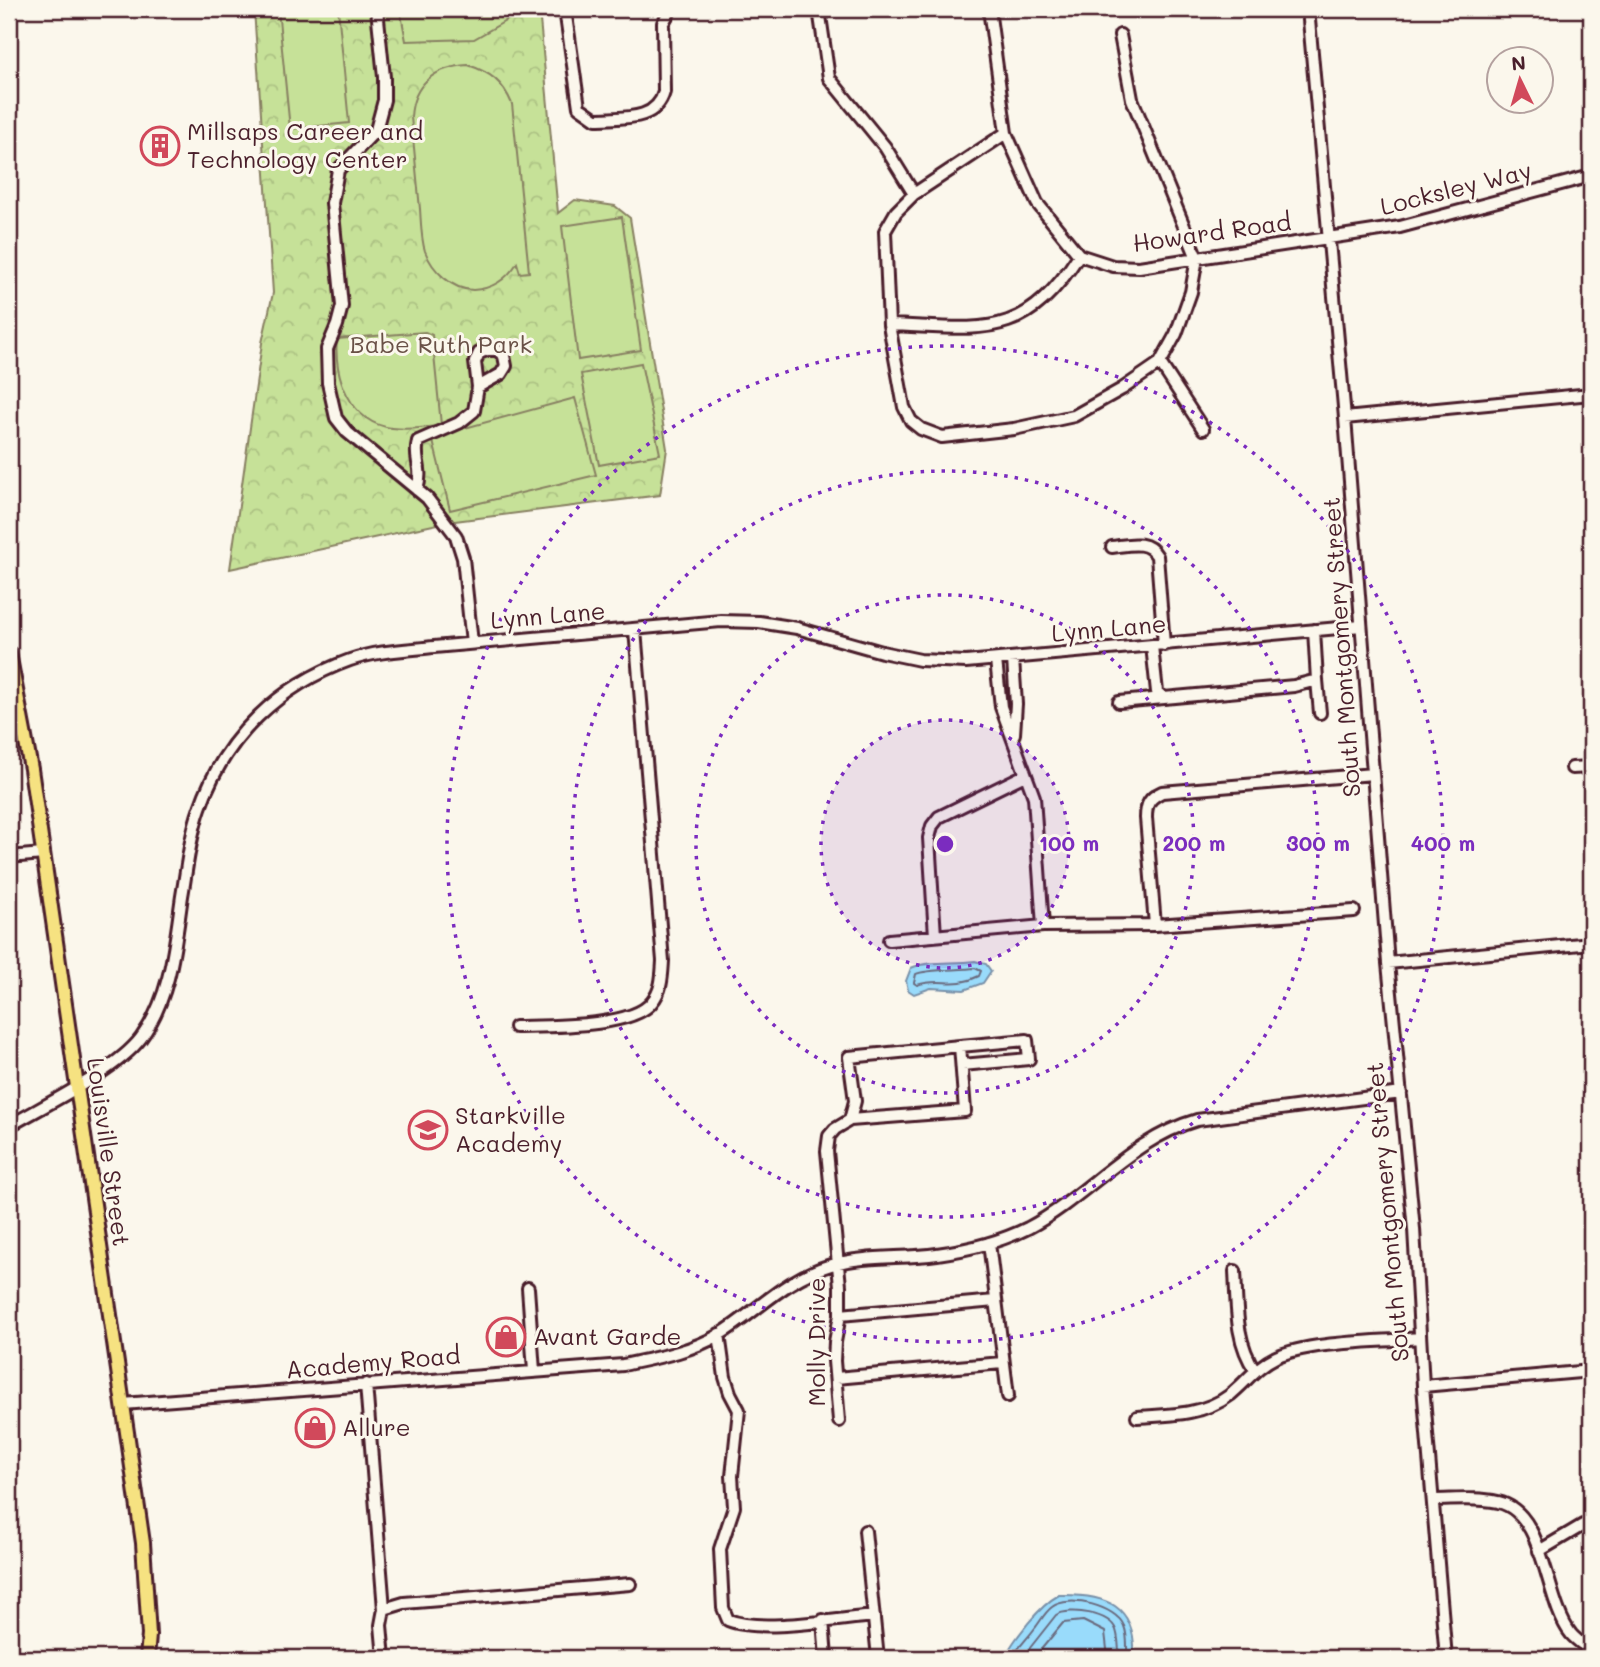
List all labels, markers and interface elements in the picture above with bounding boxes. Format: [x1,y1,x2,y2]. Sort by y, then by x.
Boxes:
north arrow [1484,46,1554,116]
text: N [1510,49,1527,76]
place label: Millsaps Career and Technology Center [187,115,423,174]
building icon: Millsaps Career and Technology Center [139,125,181,167]
street label: Locksley Way [1377,154,1535,221]
street label: Howard Road [1131,205,1293,258]
park label: Babe Ruth Park [350,328,532,359]
street label: South Montgomery Street [1315,496,1366,798]
street label: Lynn Lane [489,594,607,635]
street label: Lynn Lane [1050,607,1168,648]
text: 100 m [1039,829,1099,856]
text: 200 m [1163,829,1225,856]
text: 300 m [1286,829,1350,856]
text: 400 m [1411,829,1475,856]
centre of rings [933,832,957,856]
street label: Louisville Street [81,1056,138,1248]
street label: South Montgomery Street [1358,1061,1415,1363]
place label: Starkville Academy [455,1099,566,1158]
school or university icon: Starkville Academy [407,1109,449,1151]
street label: Molly Drive [800,1277,831,1407]
shop icon: Avant Garde [485,1316,527,1358]
place label: Avant Garde [533,1320,681,1351]
street label: Academy Road [284,1338,461,1385]
shop icon: Allure [294,1407,336,1449]
place label: Allure [342,1411,411,1442]

